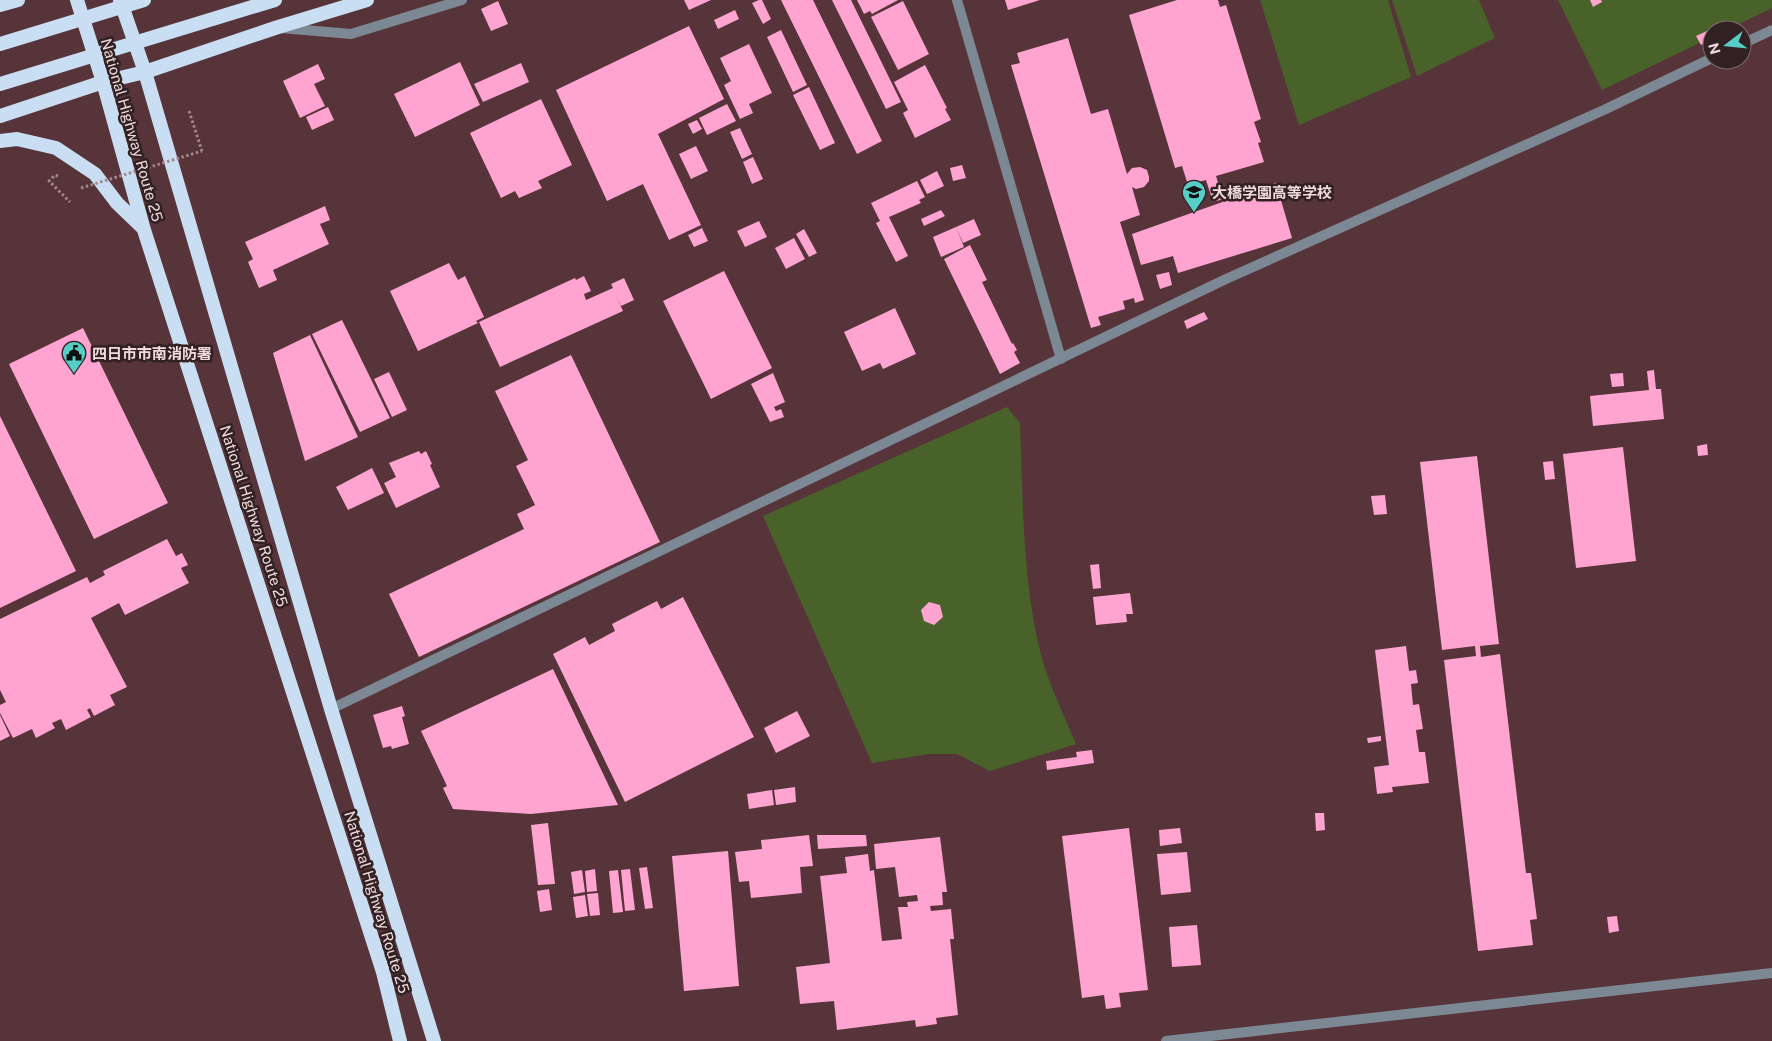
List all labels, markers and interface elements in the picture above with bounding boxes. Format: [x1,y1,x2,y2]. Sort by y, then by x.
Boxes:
north arrow [1702,20,1752,70]
street label: National Highway Route 25 [98,36,166,224]
text: N [1705,41,1724,56]
school or university icon: 大橋学園高等学校 [1181,179,1207,213]
place label: 大橋学園高等学校 [1212,184,1332,201]
public building icon: 四日市市南消防署 [61,340,87,374]
place label: 四日市市南消防署 [92,345,212,362]
street label: National Highway Route 25 [217,423,291,609]
street label: National Highway Route 25 [341,809,413,995]

